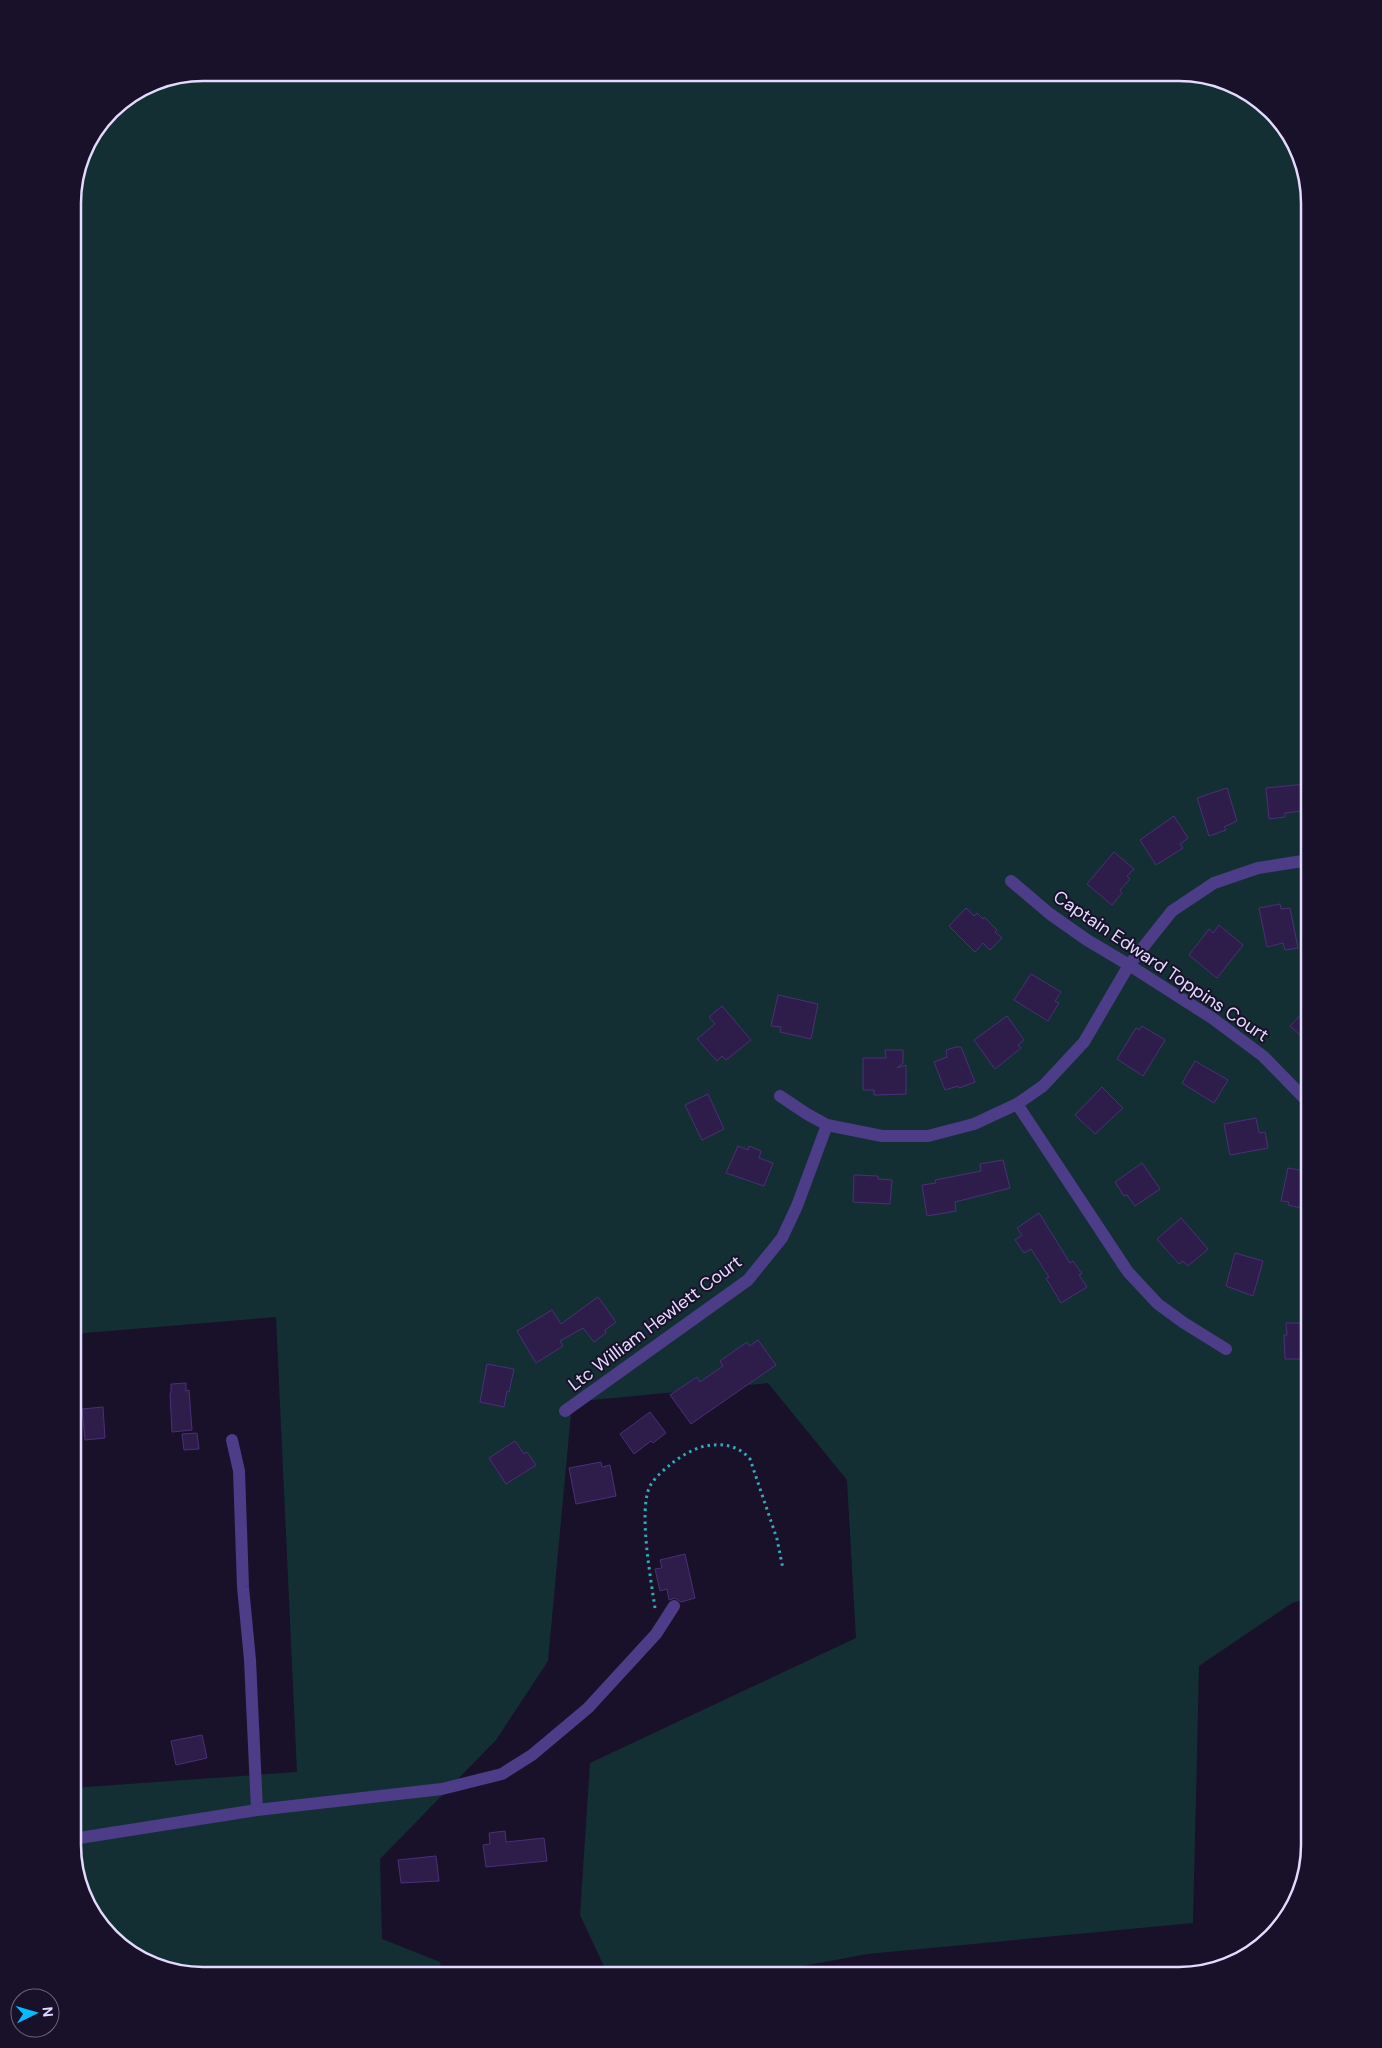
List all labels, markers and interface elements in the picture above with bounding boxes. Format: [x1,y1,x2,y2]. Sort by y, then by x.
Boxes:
street label: Captain Edward Toppins Court [1049,885,1273,1047]
street label: Ltc William Hewlett Court [563,1250,747,1396]
north arrow [10,1988,60,2038]
text: N [39,2006,57,2018]

